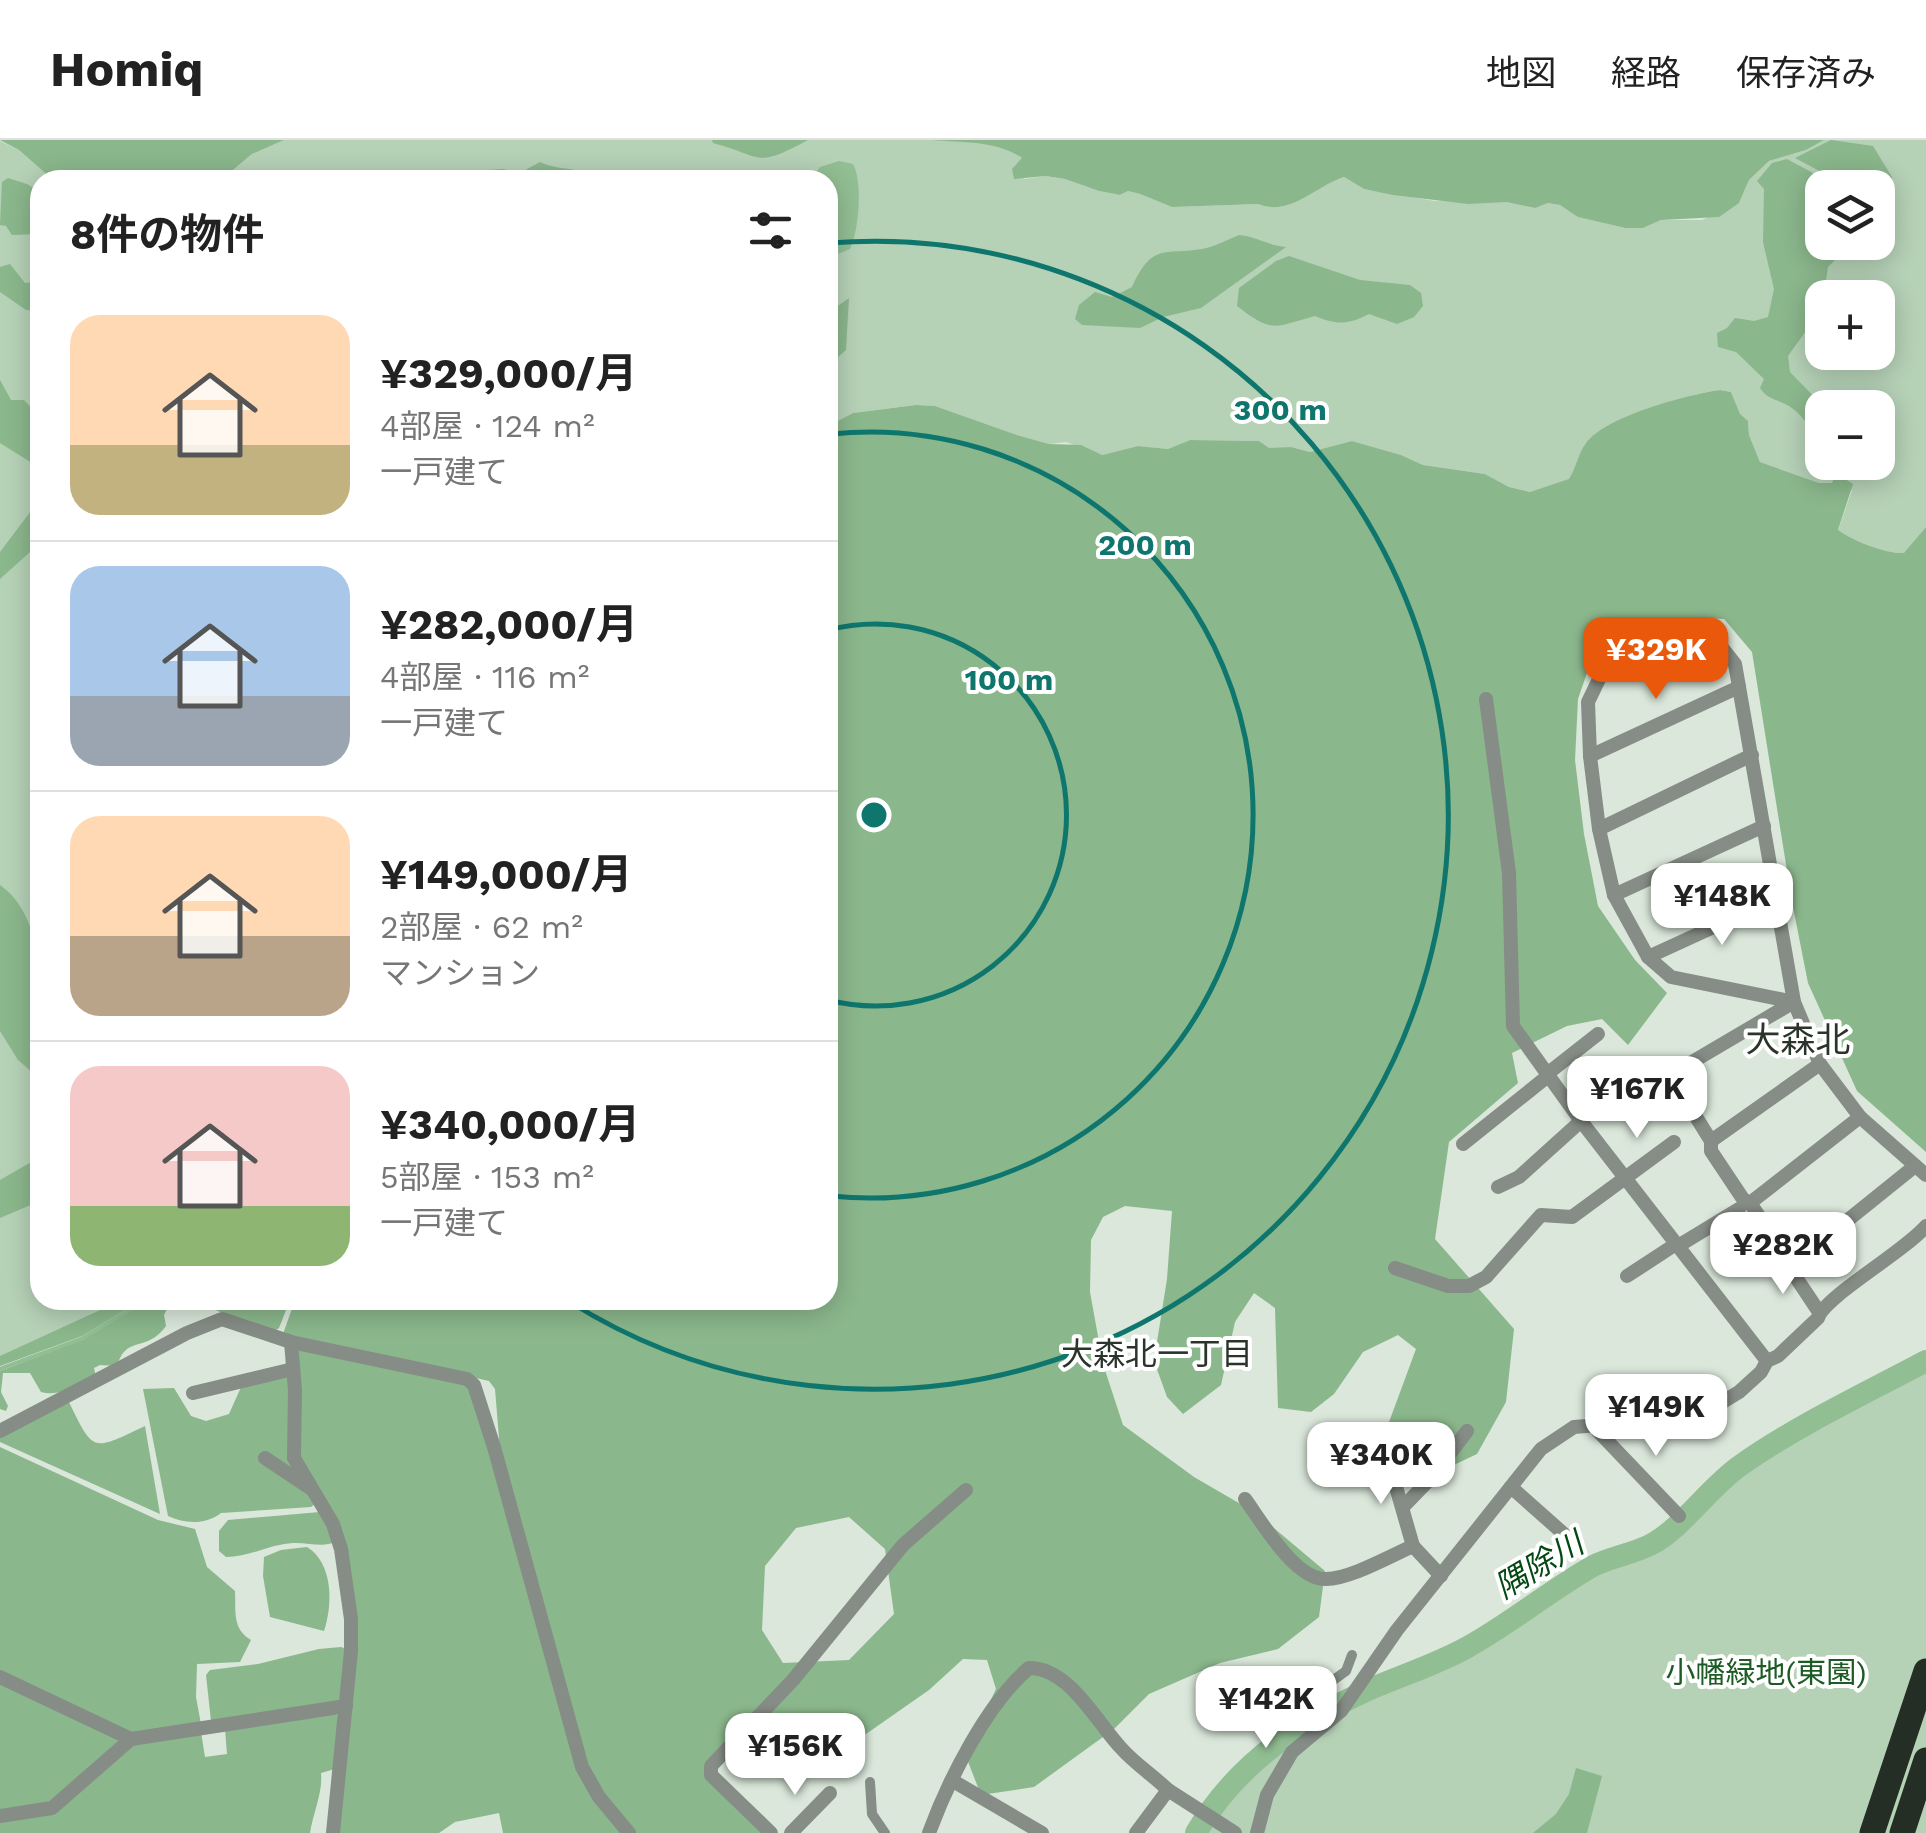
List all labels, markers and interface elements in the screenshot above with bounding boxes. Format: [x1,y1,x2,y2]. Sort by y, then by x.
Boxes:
text: Homiq [50,41,203,98]
text: 地図 [1486,52,1556,94]
text: 経路 [1611,52,1681,94]
text: 保存済み [1736,52,1876,94]
map controls [1805,170,1895,480]
button: layers [1805,170,1895,260]
icon: filters [743,203,798,258]
text: 8件の物件 [70,210,264,259]
button: + [1805,280,1895,370]
text: ¥329,000/月 [380,349,637,398]
icon: home [150,355,270,475]
button: − [1805,390,1895,480]
text: 300 m [1233,392,1327,427]
text: 4部屋 · 124 m² [380,407,595,445]
text: 一戸建て [380,453,508,491]
text: 200 m [1098,527,1192,562]
text: ¥282,000/月 [380,600,638,649]
icon: home [150,606,270,726]
pin: ¥329K [1586,617,1726,702]
text: ¥329K [1605,630,1707,668]
text: 4部屋 · 116 m² [380,658,589,696]
text: 100 m [965,662,1053,697]
text: 一戸建て [380,704,508,742]
centre of rings [856,797,892,833]
text: ¥149,000/月 [380,850,632,899]
icon: home [150,856,270,976]
pin: ¥148K [1652,863,1792,948]
text: ¥148K [1673,876,1771,914]
text: 2部屋 · 62 m² [380,908,583,946]
text: マンション [380,954,540,992]
district label: 大森北 [1745,1019,1851,1061]
pin: ¥167K [1567,1056,1707,1141]
text: ¥167K [1589,1069,1685,1107]
text: ¥340,000/月 [380,1100,640,1149]
icon: home [150,1106,270,1226]
text: 5部屋 · 153 m² [380,1158,594,1196]
text: 一戸建て [380,1204,508,1242]
pin: ¥282K [1713,1212,1853,1297]
text: ¥282K [1732,1225,1834,1263]
district label: 大森北一丁目 [1061,1335,1253,1373]
pin: ¥149K [1586,1374,1726,1459]
text: ¥149K [1607,1387,1705,1425]
pin: ¥340K [1311,1422,1451,1507]
text: ¥340K [1329,1435,1433,1473]
water label: 隅除川 [1488,1522,1592,1606]
park label: 小幡緑地(東園) [1666,1655,1867,1690]
pin: ¥142K [1196,1666,1336,1751]
text: ¥142K [1218,1679,1314,1717]
pin: ¥156K [725,1713,865,1798]
text: ¥156K [747,1726,843,1764]

